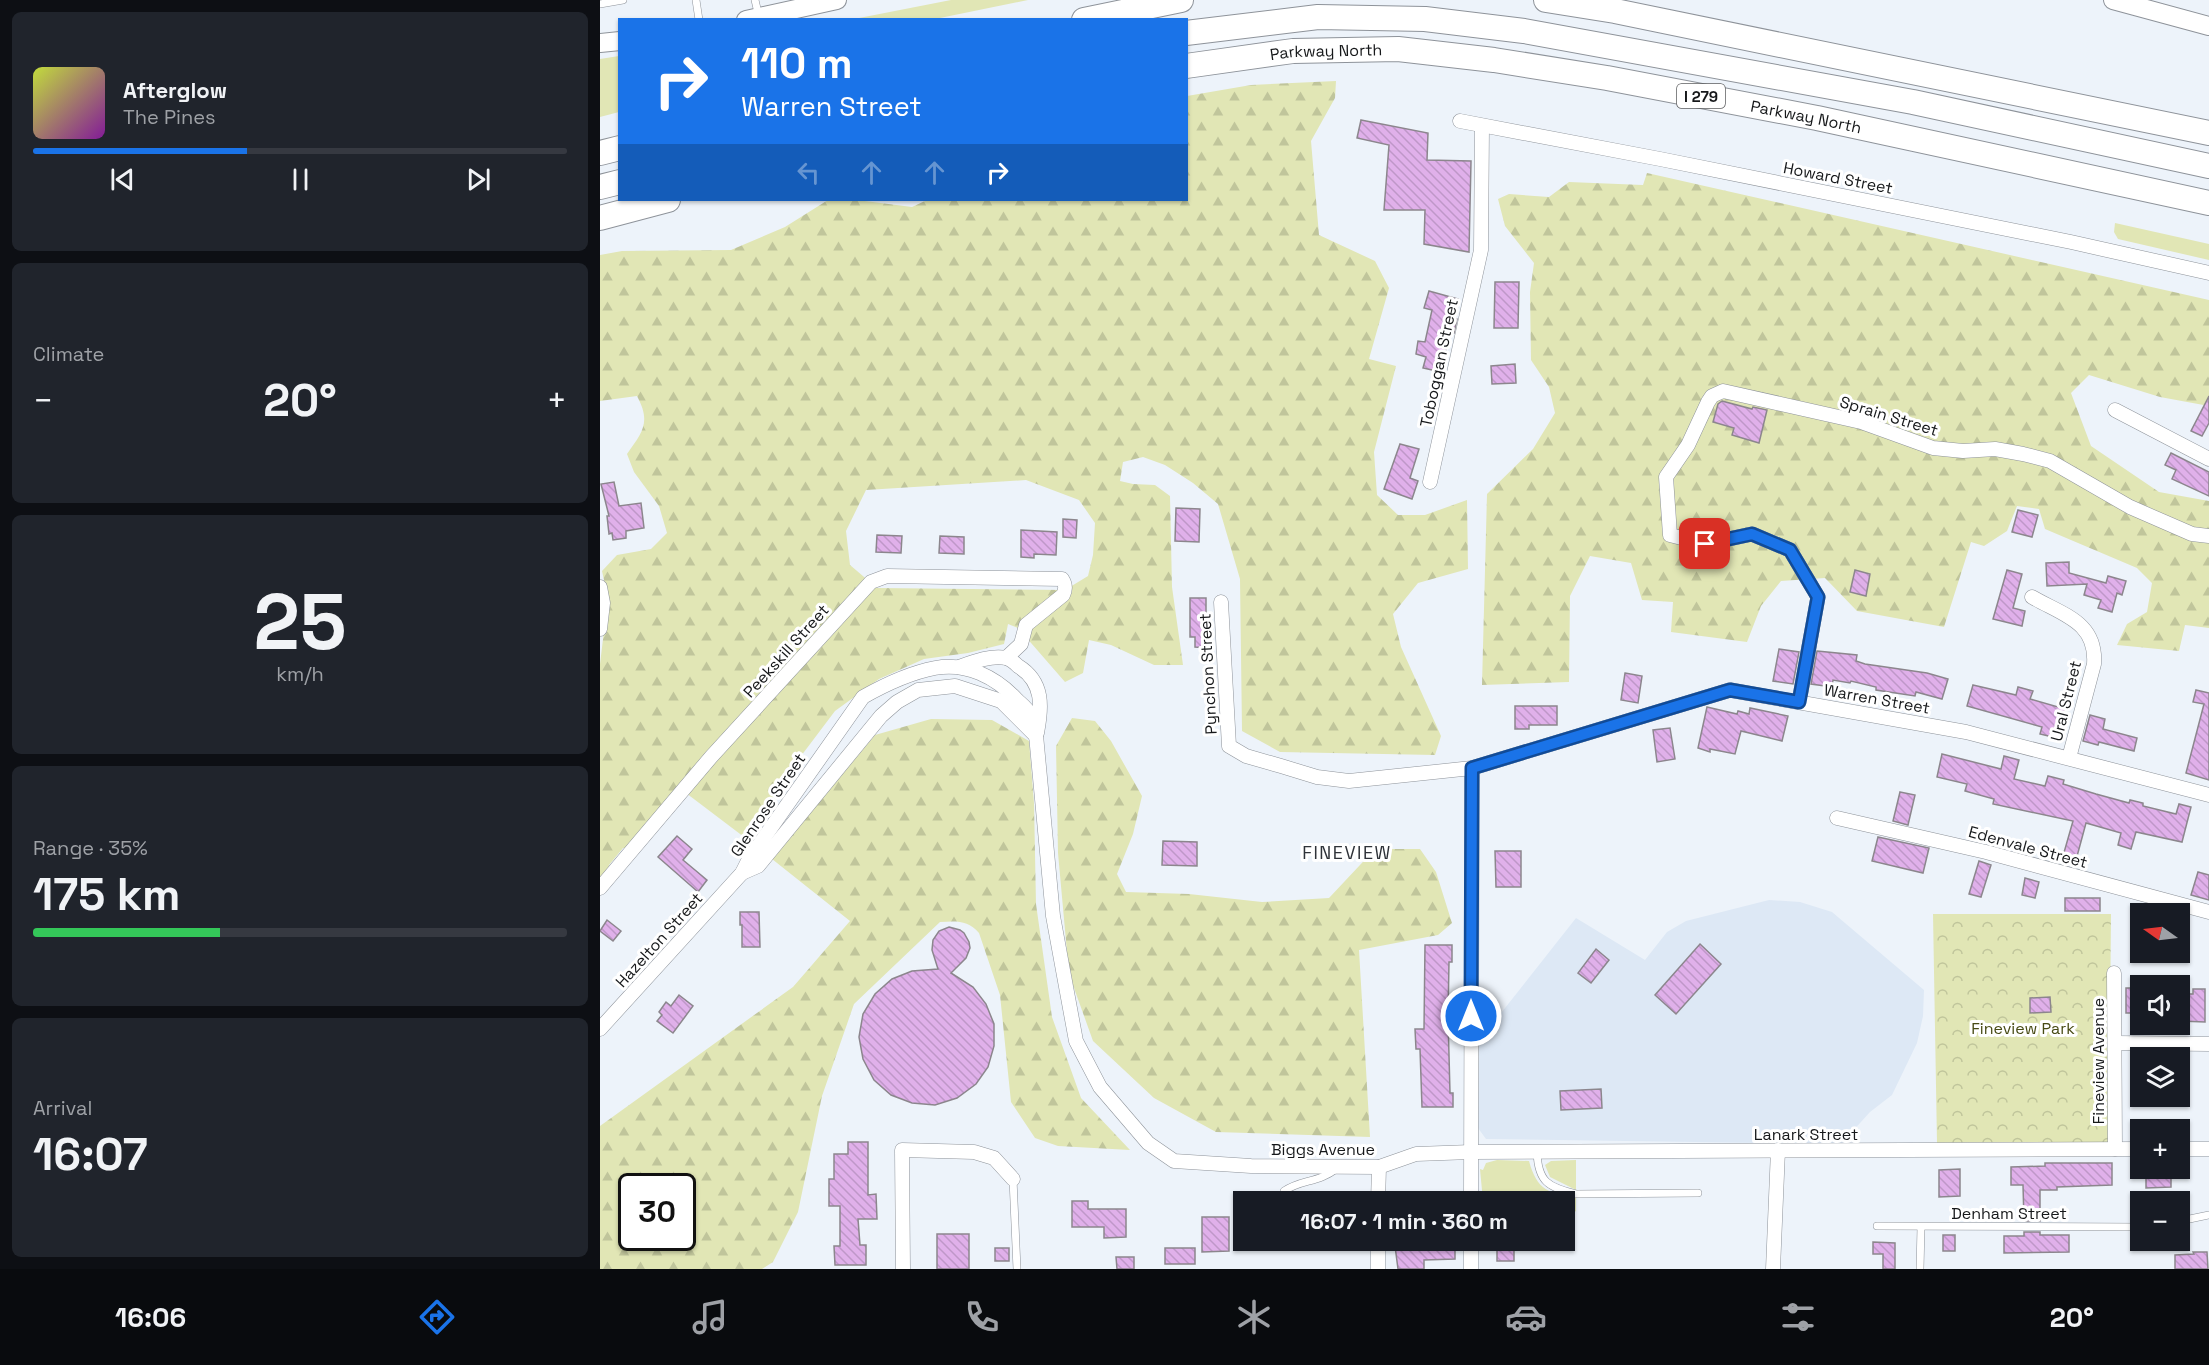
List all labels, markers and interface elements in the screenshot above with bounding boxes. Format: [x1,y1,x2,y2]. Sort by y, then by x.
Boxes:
text: 110 m [741,37,853,90]
street label: Parkway North [1268,39,1382,65]
icon: right [642,42,720,120]
text: Afterglow [123,76,227,104]
road number: I 279 [1677,84,1725,108]
text: Warren Street [741,89,922,124]
street label: Parkway North [1749,95,1864,138]
text: The Pines [123,104,216,130]
icon: left [792,156,825,189]
icon: ahead [855,156,888,189]
icon: ahead [918,156,951,189]
icon: right [981,156,1014,189]
street label: Howard Street [1781,157,1895,199]
icon: previous [106,163,139,196]
icon: pause [284,163,317,196]
icon: next [462,163,495,196]
street label: Toboggan Street [1415,297,1463,429]
text: Climate [33,341,104,367]
text: 20° [263,372,337,429]
text: − [33,380,53,422]
text: + [547,380,567,422]
street label: Sprain Street [1837,391,1941,441]
pin [1679,518,1730,569]
icon: arrive [1688,527,1721,560]
text: 25 [253,572,347,672]
street label: Peekskill Street [739,600,833,702]
street label: Pynchon Street [1194,613,1222,735]
street label: Ural Street [2046,658,2086,744]
text: km/h [276,661,324,687]
street label: Warren Street [1822,679,1932,719]
street label: Glenrose Street [726,749,810,861]
street label: Edenvale Street [1966,821,2090,873]
text: Range · 35% [33,835,148,861]
district label: FINEVIEW [1302,841,1392,864]
text: 175 km [33,866,181,923]
street label: Hazelton Street [611,888,707,992]
north arrow [2130,903,2190,963]
map controls [2130,903,2190,1251]
button: sound [2130,975,2190,1035]
position arrow [1439,984,1503,1048]
street label: Fineview Avenue [2088,998,2109,1124]
park label: Fineview Park [1971,1018,2075,1039]
button: layers [2130,1047,2190,1107]
text: Arrival [33,1095,92,1121]
button: + [2130,1119,2190,1179]
street label: Lanark Street [1754,1124,1858,1145]
text: 16:07 [33,1126,148,1183]
street label: Biggs Avenue [1271,1139,1375,1160]
speed limit sign: 30 [618,1173,696,1251]
button: − [2130,1191,2190,1251]
street label: Denham Street [1951,1203,2067,1224]
text: 16:07 · 1 min · 360 m [1300,1207,1508,1235]
icon: directions [416,1296,458,1338]
icon: music [689,1296,731,1338]
icon: phone [961,1296,1003,1338]
icon: climate [1233,1296,1275,1338]
icon: car [1505,1296,1547,1338]
icon: filters [1777,1296,1819,1338]
text: 16:06 [115,1300,186,1335]
text: 20° [2050,1300,2094,1335]

